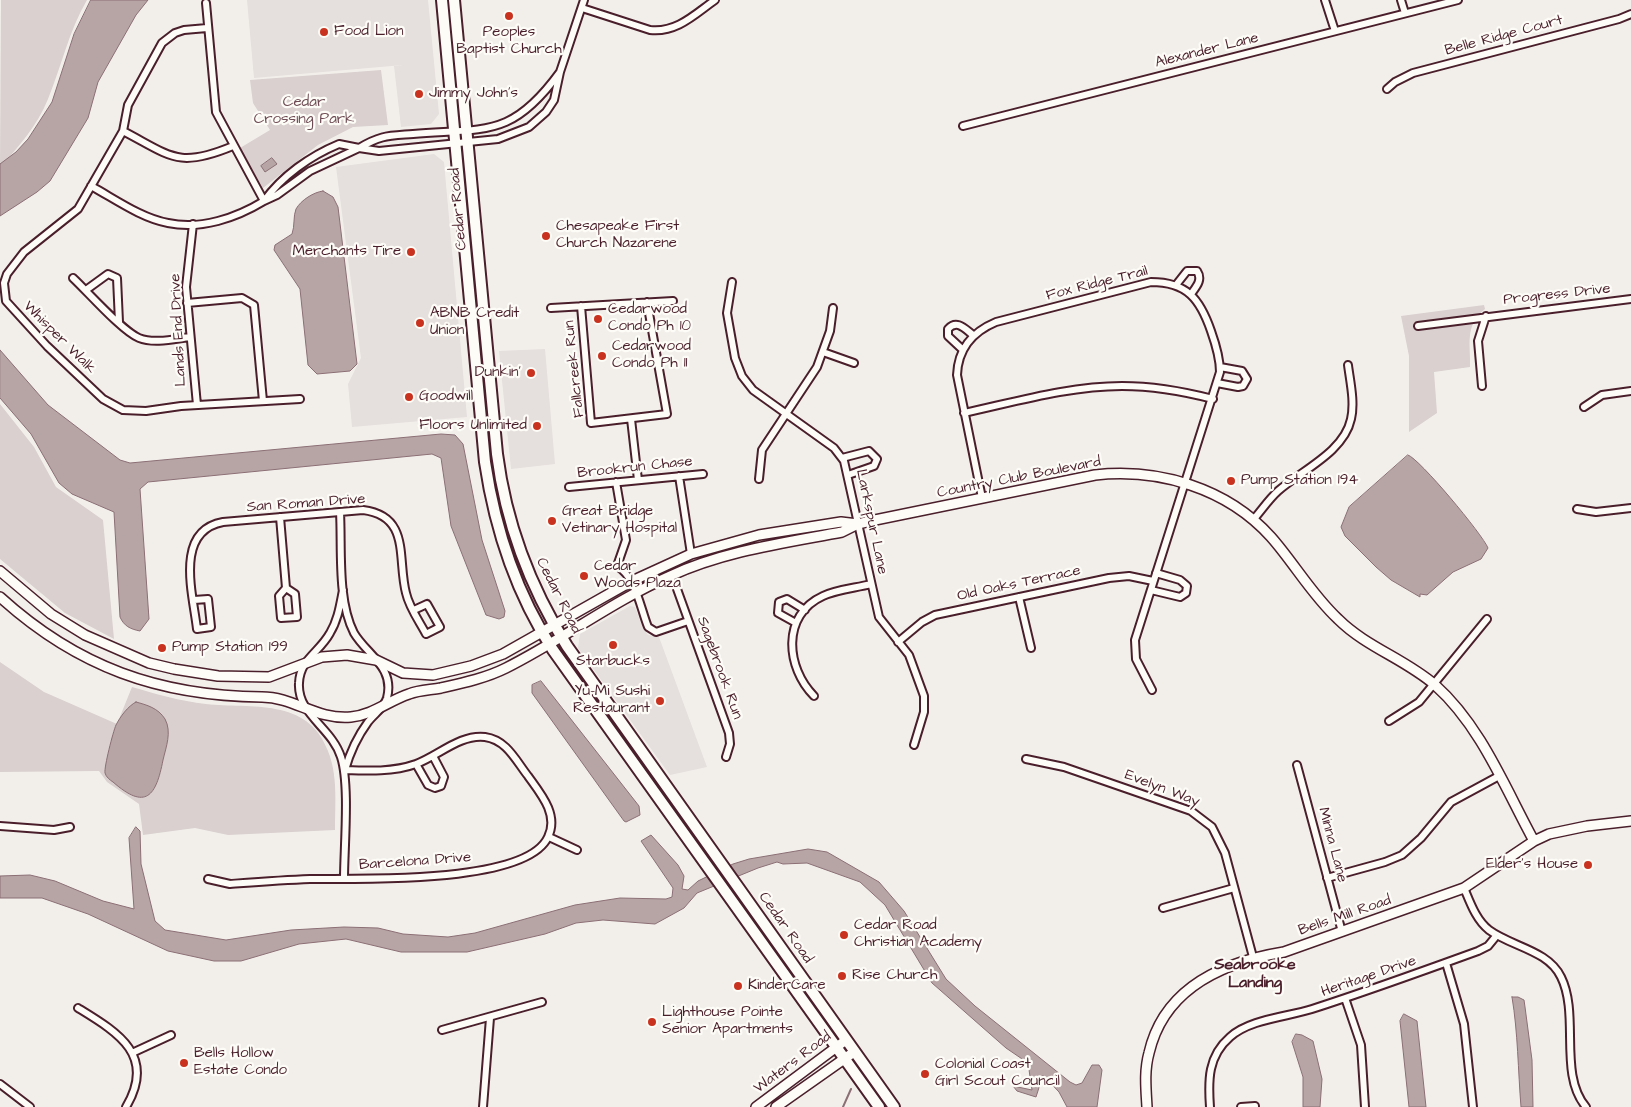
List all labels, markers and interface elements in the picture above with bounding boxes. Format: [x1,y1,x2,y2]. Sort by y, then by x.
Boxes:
marker: Peoples Baptist Church [503,10,515,22]
street label: Belle Ridge Court [1443,12,1565,60]
place label: Food Lion [334,23,404,41]
place label: Peoples Baptist Church [456,24,562,59]
marker: Food Lion [318,26,330,38]
street label: Alexander Lane [1153,29,1261,73]
place label: Jimmy John's [429,85,518,103]
marker: Jimmy John's [413,88,425,100]
park label: Cedar Crossing Park [254,94,354,129]
street label: Cedar Road [446,167,472,251]
place label: Chesapeake First Church Nazarene [556,218,679,253]
marker: Chesapeake First Church Nazarene [540,230,552,242]
place label: Merchants Tire [293,243,401,261]
marker: Merchants Tire [405,246,417,258]
street label: Fox Ridge Trail [1044,263,1150,305]
street label: Lands End Drive [167,273,191,387]
street label: Progress Drive [1503,280,1611,310]
street label: Whisper Walk [19,298,99,378]
place label: Cedarwood Condo Ph 10 [608,301,691,336]
place label: ABNB Credit Union [430,305,519,340]
marker: Cedarwood Condo Ph 10 [592,313,604,325]
marker: ABNB Credit Union [414,317,426,329]
street label: Fallcreek Run [561,319,589,419]
place label: Cedarwood Condo Ph 11 [612,338,691,373]
marker: Cedarwood Condo Ph 11 [596,350,608,362]
place label: Dunkin' [475,364,521,382]
marker: Dunkin' [525,367,537,379]
place label: Goodwill [419,388,473,406]
marker: Goodwill [403,391,415,403]
place label: Floors Unlimited [419,417,527,435]
marker: Floors Unlimited [531,420,543,432]
street label: Brookrun Chase [577,453,693,483]
street label: Country Club Boulevard [936,453,1102,503]
street label: Larkspur Lane [851,468,891,576]
place label: Pump Station 194 [1241,472,1358,490]
marker: Pump Station 194 [1225,475,1237,487]
street label: San Roman Drive [246,491,366,517]
place label: Great Bridge Vetinary Hospital [562,503,677,538]
marker: Great Bridge Vetinary Hospital [546,515,558,527]
street label: Cedar Road [531,555,585,637]
place label: Cedar Woods Plaza [594,558,681,593]
street label: Old Oaks Terrace [956,562,1082,606]
marker: Cedar Woods Plaza [578,570,590,582]
street label: Sagebrook Run [692,614,746,722]
place label: Pump Station 199 [172,639,288,657]
marker: Starbucks [607,639,619,651]
marker: Pump Station 199 [156,642,168,654]
place label: Starbucks [576,653,650,671]
place label: Yu-Mi Sushi Restaurant [573,683,650,718]
marker: Yu-Mi Sushi Restaurant [654,695,666,707]
street label: Evelyn Way [1122,766,1202,812]
street label: Minna Lane [1313,806,1351,884]
street label: Barcelona Drive [358,849,472,875]
place label: Elder's House [1486,856,1578,874]
marker: Elder's House [1582,859,1594,871]
street label: Cedar Road [754,889,816,967]
street label: Bells Mill Road [1296,892,1394,940]
place label: Cedar Road Christian Academy [854,917,982,952]
marker: Cedar Road Christian Academy [838,929,850,941]
street label: Heritage Drive [1319,952,1419,1002]
district label: Seabrooke Landing [1214,956,1296,994]
place label: Rise Church [852,967,937,985]
marker: Rise Church [836,970,848,982]
place label: KinderCare [748,977,826,995]
marker: KinderCare [732,980,744,992]
place label: Lighthouse Pointe Senior Apartments [662,1004,793,1039]
marker: Lighthouse Pointe Senior Apartments [646,1016,658,1028]
street label: Waters Road [751,1028,835,1098]
place label: Bells Hollow Estate Condo [194,1045,287,1080]
place label: Colonial Coast Girl Scout Council [935,1056,1060,1091]
marker: Bells Hollow Estate Condo [178,1057,190,1069]
marker: Colonial Coast Girl Scout Council [919,1068,931,1080]

